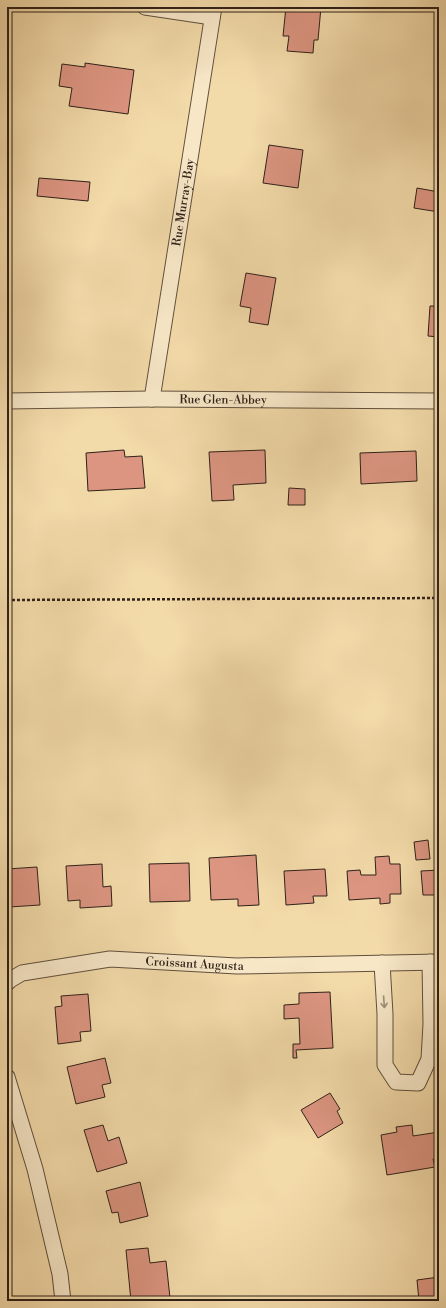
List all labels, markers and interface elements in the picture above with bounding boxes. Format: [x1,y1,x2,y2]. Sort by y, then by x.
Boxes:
street label: Rue Murray-Bay [169,158,198,247]
street label: Rue Glen-Abbey [179,392,267,408]
street label: Croissant Augusta [145,954,245,974]
one-way arrow [381,995,388,1008]

